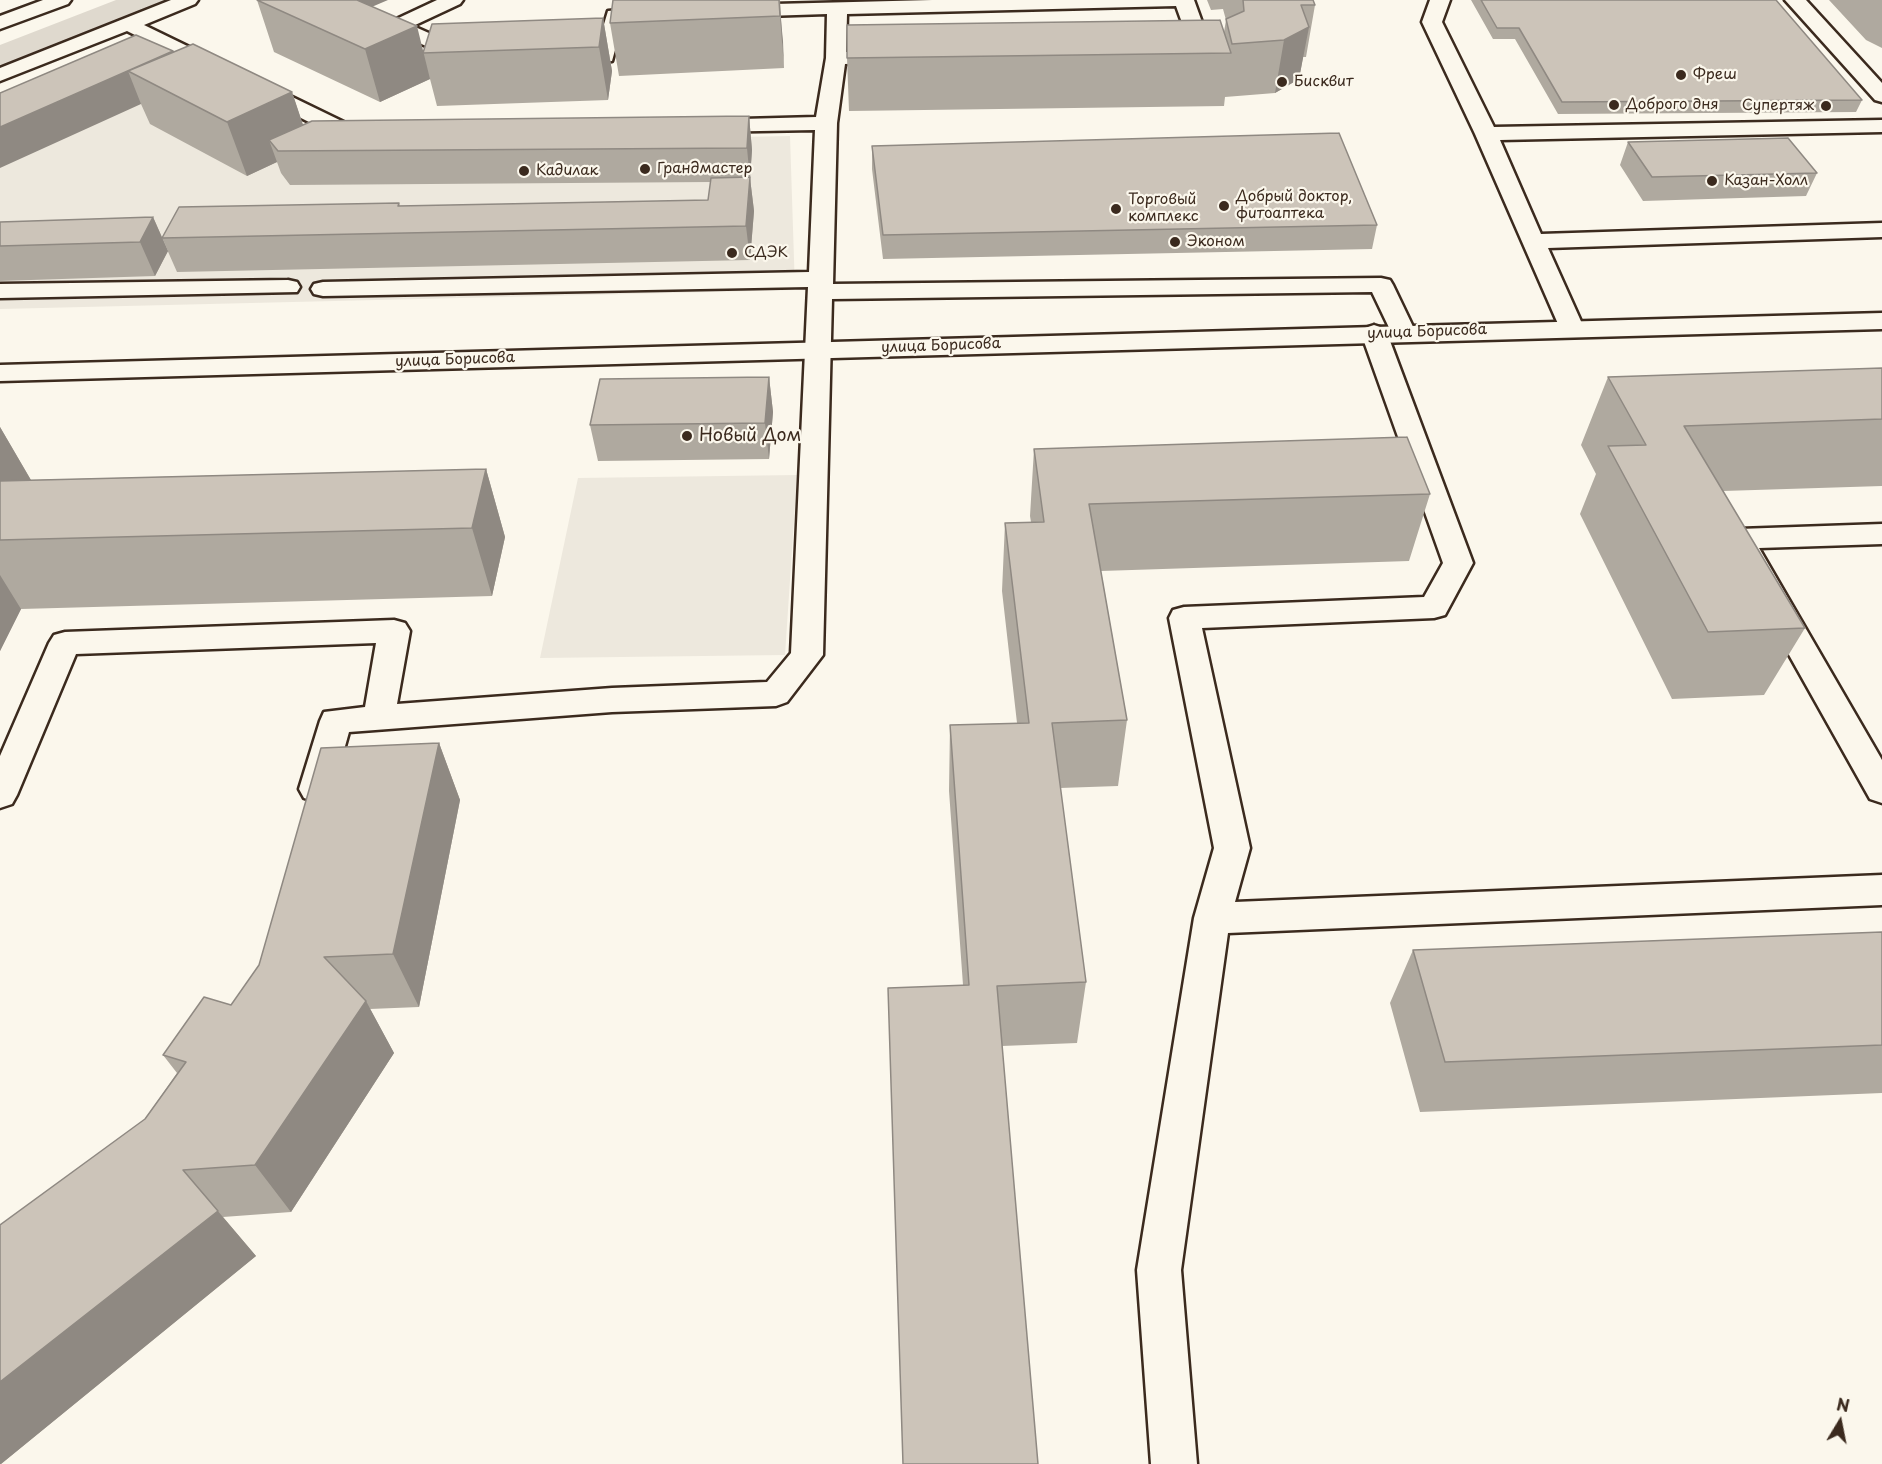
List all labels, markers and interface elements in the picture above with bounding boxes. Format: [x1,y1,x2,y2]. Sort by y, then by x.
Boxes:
place label: Фреш [1693,66,1737,84]
marker: Фреш [1674,68,1688,82]
place label: Бисквит [1294,73,1353,91]
marker: Бисквит [1275,75,1289,89]
place label: Доброго дня [1626,96,1719,114]
place label: Супертяж [1742,97,1814,115]
marker: Доброго дня [1607,98,1621,112]
marker: Супертяж [1819,99,1833,113]
place label: Грандмастер [657,160,752,178]
place label: Кадилак [536,162,599,180]
marker: Грандмастер [638,162,652,176]
marker: Кадилак [517,164,531,178]
place label: Казан-Холл [1724,172,1808,190]
marker: Казан-Холл [1705,174,1719,188]
place label: Добрый доктор, фитоаптека [1236,188,1352,223]
place label: Торговый комплекс [1128,191,1199,226]
marker: Добрый доктор, фитоаптека [1217,199,1231,213]
marker: Торговый комплекс [1109,202,1123,216]
place label: Эконом [1187,233,1245,251]
marker: Эконом [1168,235,1182,249]
place label: СДЭК [744,244,788,262]
marker: СДЭК [725,246,739,260]
street label: улица Борисова [1367,321,1487,343]
street label: улица Борисова [881,335,1001,357]
street label: улица Борисова [395,349,515,371]
place label: Новый Дом [699,425,801,447]
marker: Новый Дом [680,429,694,443]
text: N [1835,1391,1851,1417]
north arrow [1810,1392,1870,1452]

